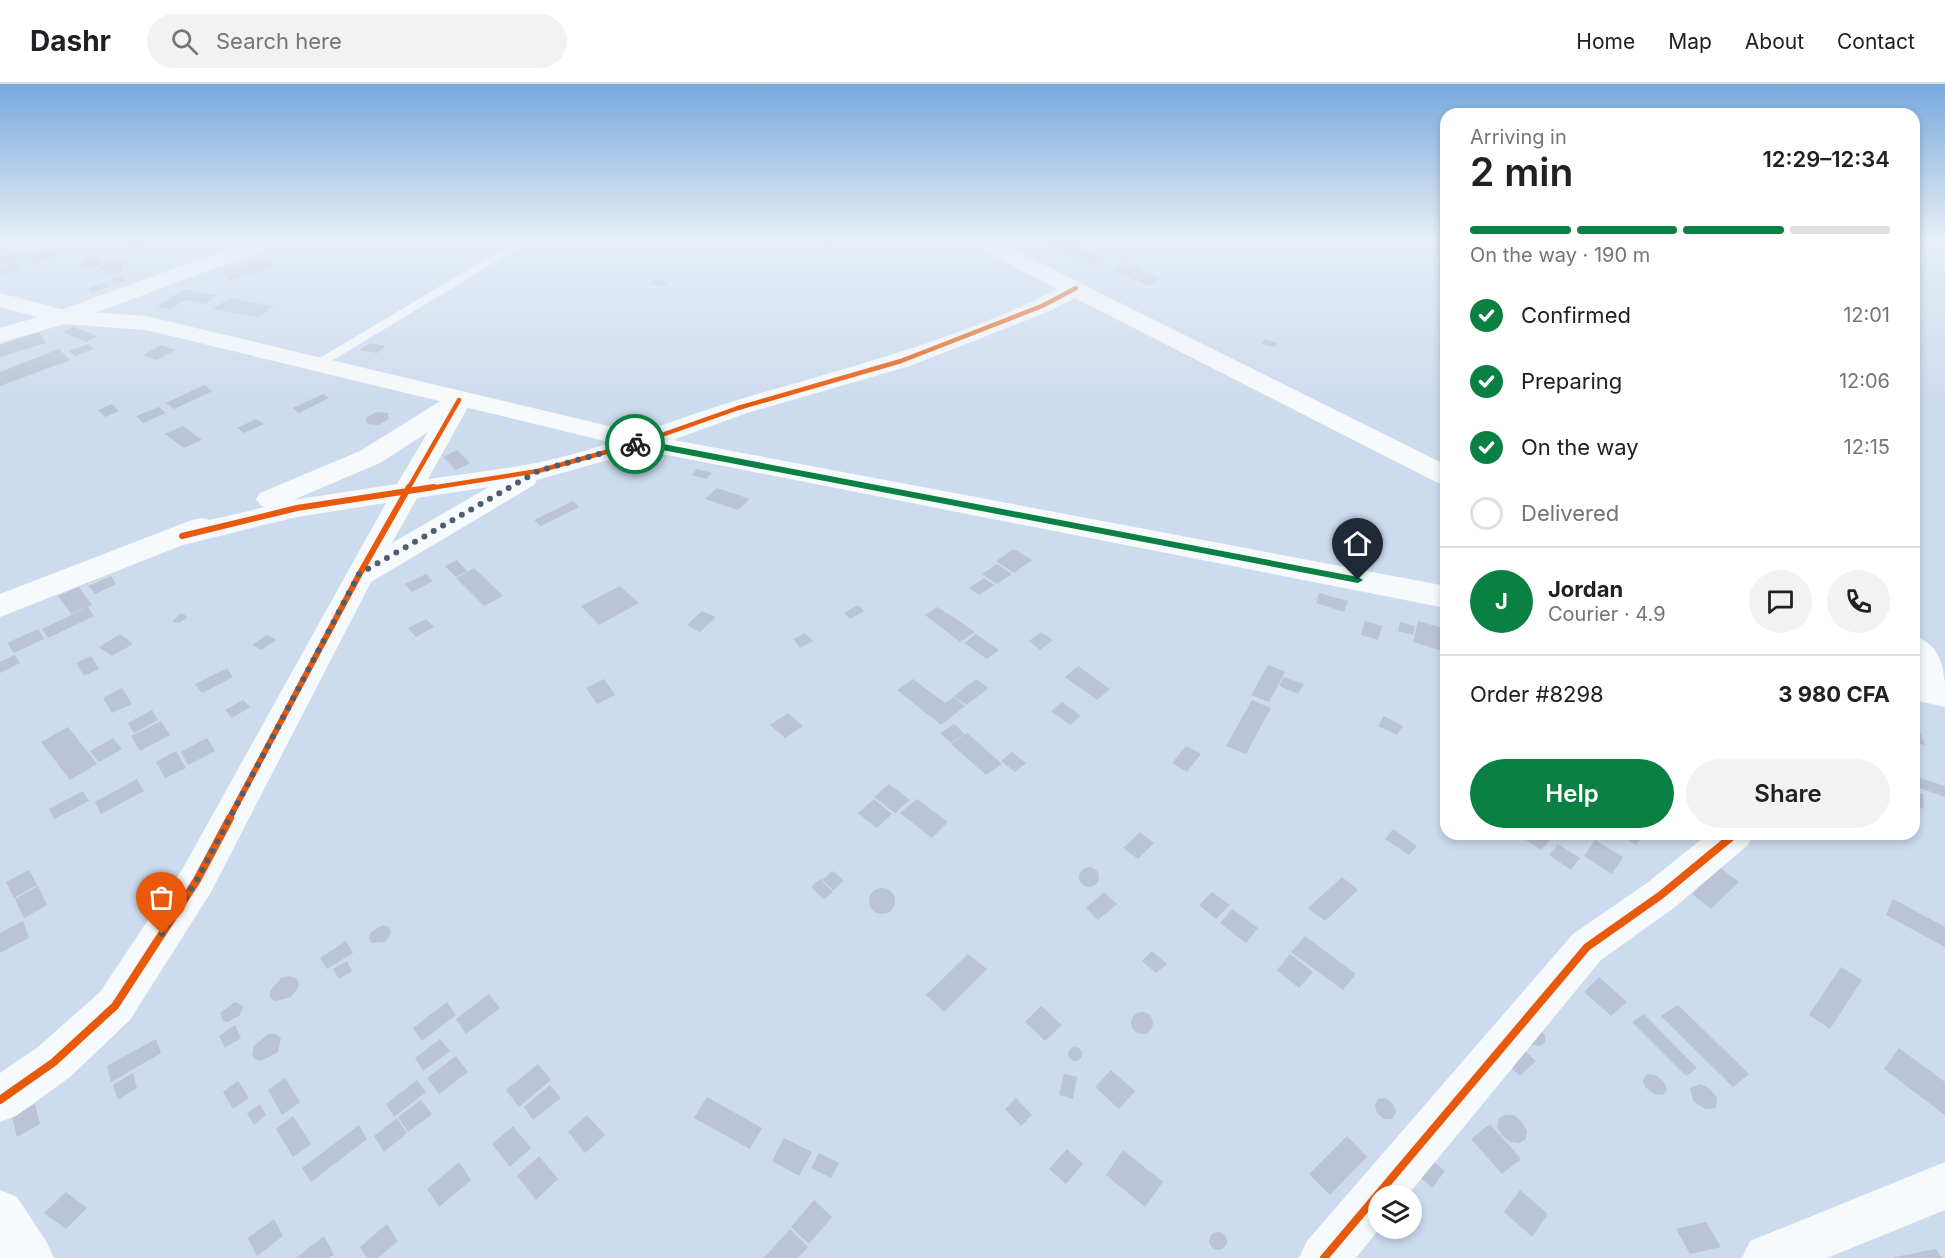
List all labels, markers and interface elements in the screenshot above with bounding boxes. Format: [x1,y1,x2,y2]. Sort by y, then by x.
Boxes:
search box [147,14,567,68]
text: Dashr [30,24,111,58]
icon: search [168,25,201,58]
text: Search here [216,28,342,54]
text: Home [1576,29,1635,54]
text: Map [1668,29,1712,54]
text: About [1745,29,1804,54]
text: Contact [1837,29,1915,54]
text: Arriving in [1470,125,1567,149]
text: 12:29–12:34 [1763,146,1890,172]
text: 2 min [1470,148,1573,195]
text: On the way · 190 m [1470,243,1650,267]
icon: check [1470,299,1503,332]
text: Confirmed [1521,302,1631,328]
text: 12:01 [1843,303,1890,327]
icon: check [1470,365,1503,398]
text: Preparing [1521,368,1622,394]
text: 12:06 [1839,369,1890,393]
courier [605,414,665,474]
icon: bike [619,428,652,461]
icon: check [1470,431,1503,464]
text: On the way [1521,434,1639,460]
text: 12:15 [1844,435,1890,459]
text: Delivered [1521,500,1619,526]
pin [1332,518,1383,580]
icon: home [1341,527,1374,560]
button: chat [1749,570,1812,633]
button: phone [1827,570,1890,633]
text: Jordan [1548,576,1623,602]
text: J [1495,588,1508,614]
text: Courier · 4.9 [1548,602,1666,626]
text: Order #8298 [1470,681,1604,707]
text: 3 980 CFA [1778,681,1890,707]
button: Help [1470,759,1674,828]
button: Share [1686,759,1890,828]
pin [136,872,187,934]
icon: bag [145,881,178,914]
map controls [1368,1185,1422,1239]
button: layers [1368,1185,1422,1239]

